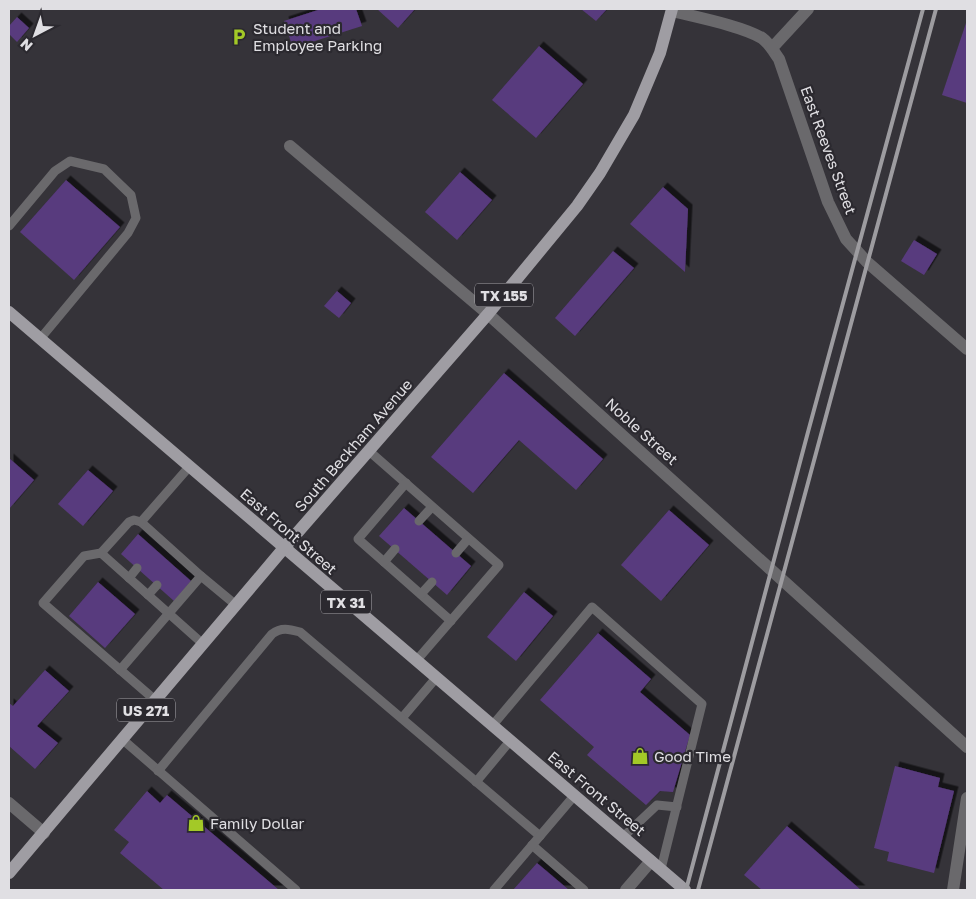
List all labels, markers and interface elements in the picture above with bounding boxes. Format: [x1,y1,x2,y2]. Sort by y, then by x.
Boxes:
north arrow [10,10,60,60]
place label: Student and Employee Parking [253,19,382,54]
parking icon: Student and Employee Parking [229,27,249,47]
text: N [17,35,36,55]
street label: East Reeves Street [797,83,861,217]
road number: TX 155 [475,284,533,306]
street label: South Beckham Avenue [291,375,416,515]
street label: Noble Street [602,394,682,468]
street label: East Front Street [237,484,341,578]
road number: TX 31 [321,590,371,614]
road number: US 271 [117,698,175,722]
shop icon: Good Time [630,746,650,766]
street label: East Front Street [544,747,650,839]
place label: Good Time [654,747,731,765]
shop icon: Family Dollar [186,813,206,833]
place label: Family Dollar [210,814,305,832]

